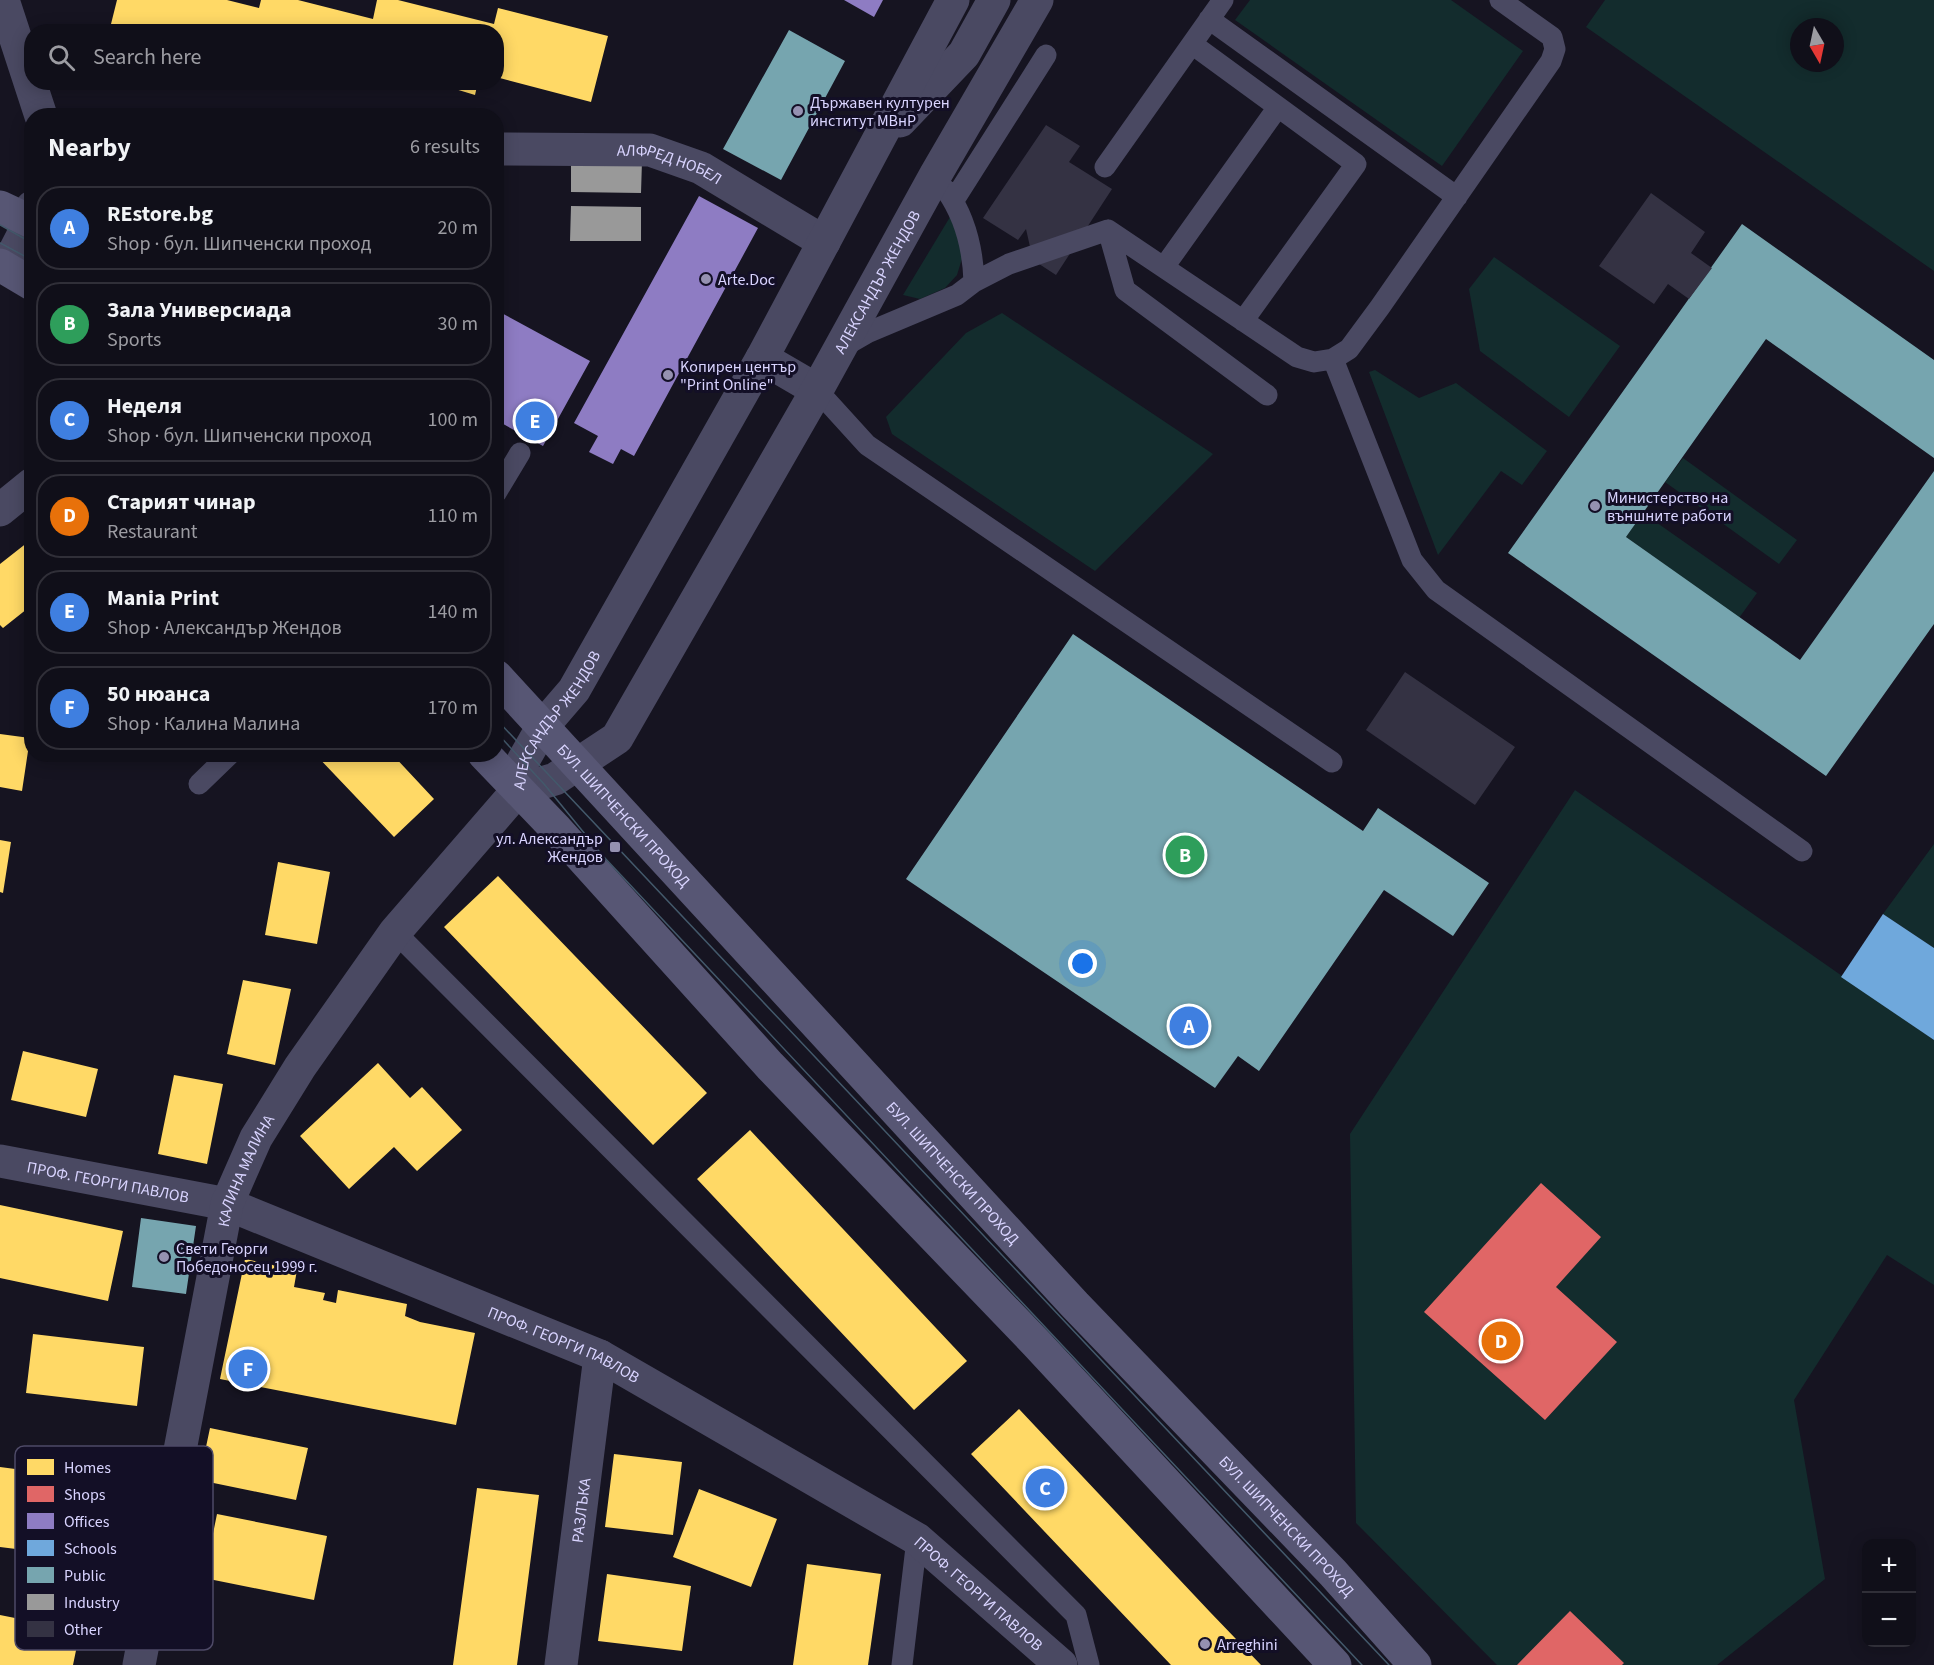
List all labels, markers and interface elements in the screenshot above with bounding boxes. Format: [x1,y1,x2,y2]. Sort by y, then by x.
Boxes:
north arrow [1790,18,1844,72]
search box [24,24,504,90]
icon: search [45,41,78,74]
text: Search here [93,41,201,73]
place label: Държавен културен институт МВнР [810,92,950,132]
marker: Държавен културен институт МВнР [791,104,805,118]
text: Nearby [48,129,131,166]
text: 6 results [410,133,480,161]
street label: АЛФРЕД НОБЕЛ [617,140,726,190]
text: REstore.bg [107,198,213,230]
street label: АЛЕКСАНДЪР ЖЕНДОВ [829,206,926,358]
text: A [64,214,75,242]
text: 20 m [438,214,478,242]
text: Shop · бул. Шипченски проход [107,230,371,258]
place label: Arte.Doc [718,269,775,291]
marker: Arte.Doc [699,272,713,286]
text: Зала Универсиада [107,294,292,326]
text: B [63,310,76,338]
text: 30 m [438,310,478,338]
text: Sports [107,326,162,354]
place label: Kопирен център "Print Online" [680,356,796,396]
marker: Kопирен център "Print Online" [661,368,675,382]
text: Неделя [107,390,182,422]
pin: E [516,398,554,444]
text: C [64,406,75,434]
text: 100 m [428,406,478,434]
text: Shop · бул. Шипченски проход [107,422,371,450]
text: Старият чинар [107,486,256,518]
place label: Министерство на външните работи [1607,487,1732,527]
marker: Министерство на външните работи [1588,499,1602,513]
text: D [63,502,76,530]
text: 110 m [428,502,478,530]
text: Restaurant [107,518,198,546]
text: Mania Print [107,582,219,614]
text: E [64,598,75,626]
text: 140 m [428,598,478,626]
text: Shop · Александър Жендов [107,614,342,642]
street label: АЛЕКСАНДЪР ЖЕНДОВ [508,647,606,791]
text: 50 нюанса [107,678,210,710]
text: F [64,694,75,722]
text: 170 m [428,694,478,722]
text: Shop · Калина Малина [107,710,300,738]
street label: БУЛ. ШИПЧЕНСКИ ПРОХОД [552,739,695,892]
place label: ул. Александър Жендов [496,828,603,868]
pin: B [1166,832,1204,878]
marker: ул. Александър Жендов [608,840,622,854]
your location [1068,949,1097,978]
pin: A [1170,1004,1208,1048]
street label: БУЛ. ШИПЧЕНСКИ ПРОХОД [881,1097,1024,1250]
street label: КАЛИНА МАЛИНА [213,1110,280,1229]
street label: ПРОФ. ГЕОРГИ ПАВЛОВ [25,1156,191,1209]
place label: Свети Георги Победоносец 1999 г. [176,1238,318,1278]
marker: Свети Георги Победоносец 1999 г. [157,1250,171,1264]
street label: ПРОФ. ГЕОРГИ ПАВЛОВ [484,1301,643,1389]
pin: D [1482,1318,1520,1364]
pin: F [228,1346,268,1392]
legend [15,1446,213,1650]
street label: БУЛ. ШИПЧЕНСКИ ПРОХОД [1214,1451,1359,1602]
text: Homes [64,1457,111,1479]
pin: C [1026,1466,1064,1510]
street label: РАЗЛЪКА [567,1476,597,1544]
text: Shops [64,1484,106,1506]
text: Offices [64,1511,110,1533]
street label: ПРОФ. ГЕОРГИ ПАВЛОВ [909,1531,1047,1656]
text: Schools [64,1538,117,1560]
map controls [1862,1539,1916,1647]
button: + [1862,1539,1916,1593]
text: Public [64,1565,106,1587]
text: Industry [64,1592,120,1614]
button: − [1862,1593,1916,1647]
text: Other [64,1619,103,1641]
place label: Arreghini [1217,1634,1278,1656]
marker: Arreghini [1198,1637,1212,1651]

